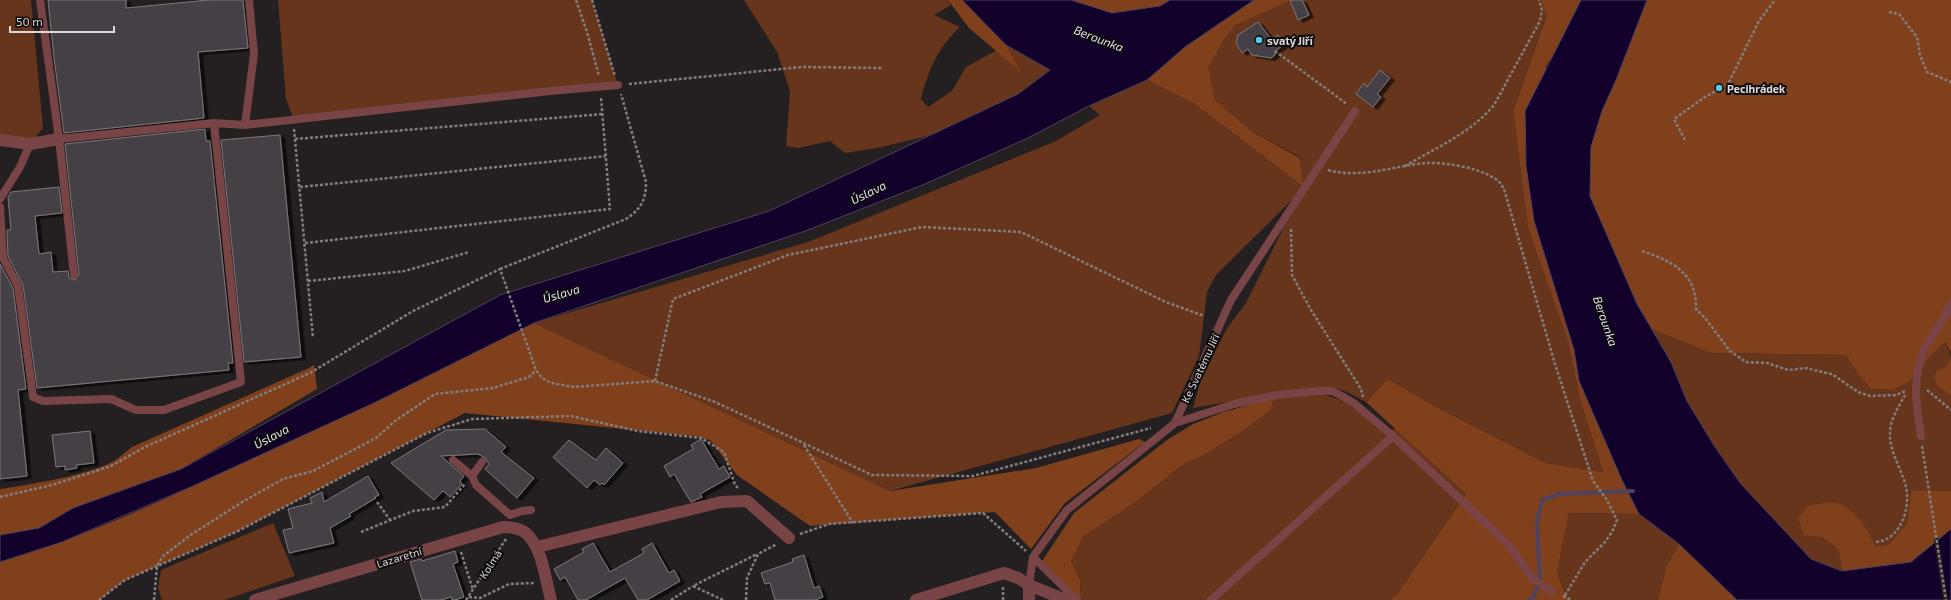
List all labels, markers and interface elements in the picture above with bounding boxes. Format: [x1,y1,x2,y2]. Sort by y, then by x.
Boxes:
scale bar [10,8,114,34]
text: 50 m [16,14,43,28]
water label: Berounka [1072,22,1126,54]
place label: svatý Jiří [1267,34,1314,48]
marker: svatý Jiří [1254,35,1264,45]
place label: Pecihrádek [1727,82,1786,95]
marker: Pecihrádek [1714,83,1724,93]
water label: Úslava [848,177,888,207]
water label: Úslava [541,281,581,305]
water label: Berounka [1591,294,1621,348]
street label: Ke Svatému Jiří [1178,330,1222,404]
water label: Úslava [251,421,291,451]
street label: Lazaretní [375,544,424,570]
street label: Kolmá [476,547,504,581]

